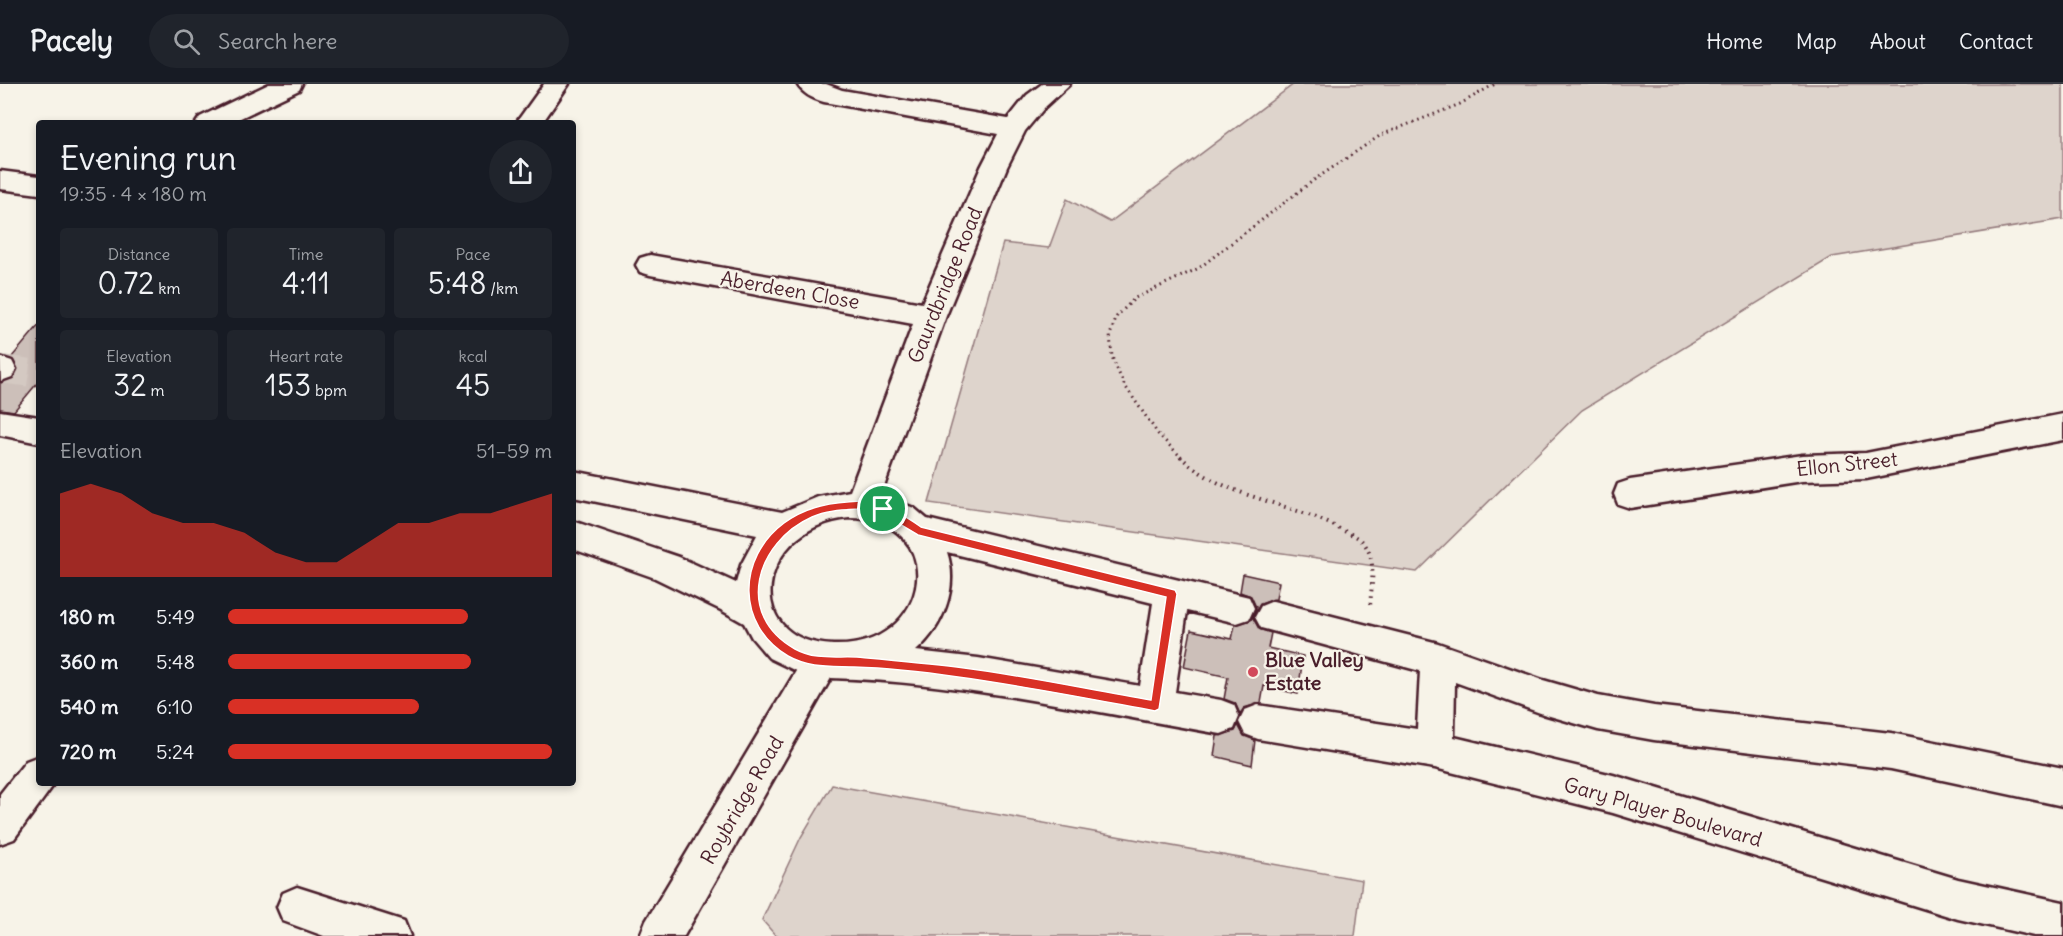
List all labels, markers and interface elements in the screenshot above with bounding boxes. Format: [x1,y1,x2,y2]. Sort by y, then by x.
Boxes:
search box [149,14,569,68]
text: Pacely [30,23,113,59]
icon: search [170,25,203,58]
text: Search here [218,27,337,55]
text: Home [1706,28,1763,55]
text: Map [1796,28,1837,55]
text: About [1870,28,1926,55]
text: Contact [1959,28,2033,55]
text: Evening run [60,137,236,179]
button: share [489,140,552,203]
text: 19:35 · 4 × 180 m [60,181,207,206]
street label: Gaurdbridge Road [902,203,987,367]
text: Distance [108,244,170,264]
text: Time [289,244,323,264]
text: Pace [456,244,490,264]
text: 0.72 [97,264,155,302]
text: 4:11 [282,264,330,302]
text: 5:48 [428,264,486,302]
street label: Aberdeen Close [719,265,862,314]
text: km [155,278,181,298]
text: /km [486,278,518,298]
text: Elevation [106,346,172,366]
text: Heart rate [269,346,343,366]
text: kcal [459,346,487,366]
text: 32 [113,366,147,404]
text: 153 [265,366,311,404]
text: 45 [456,366,490,404]
text: m [147,380,165,400]
text: bpm [311,380,347,400]
text: Elevation [60,438,142,463]
text: 51–59 m [476,438,552,463]
street label: Ellon Street [1795,446,1899,481]
pin [857,483,908,534]
icon: arrive [866,492,899,525]
text: 180 m [60,604,115,629]
text: 5:49 [156,604,195,629]
place label: Blue Valley Estate [1265,647,1364,695]
text: 360 m [60,649,118,674]
text: 5:48 [156,649,195,674]
marker: Blue Valley Estate [1246,665,1260,679]
text: 540 m [60,694,119,719]
text: 6:10 [156,694,193,719]
street label: Roybridge Road [695,731,789,868]
text: 720 m [60,739,116,764]
text: 5:24 [156,739,194,764]
street label: Gary Player Boulevard [1561,771,1765,852]

